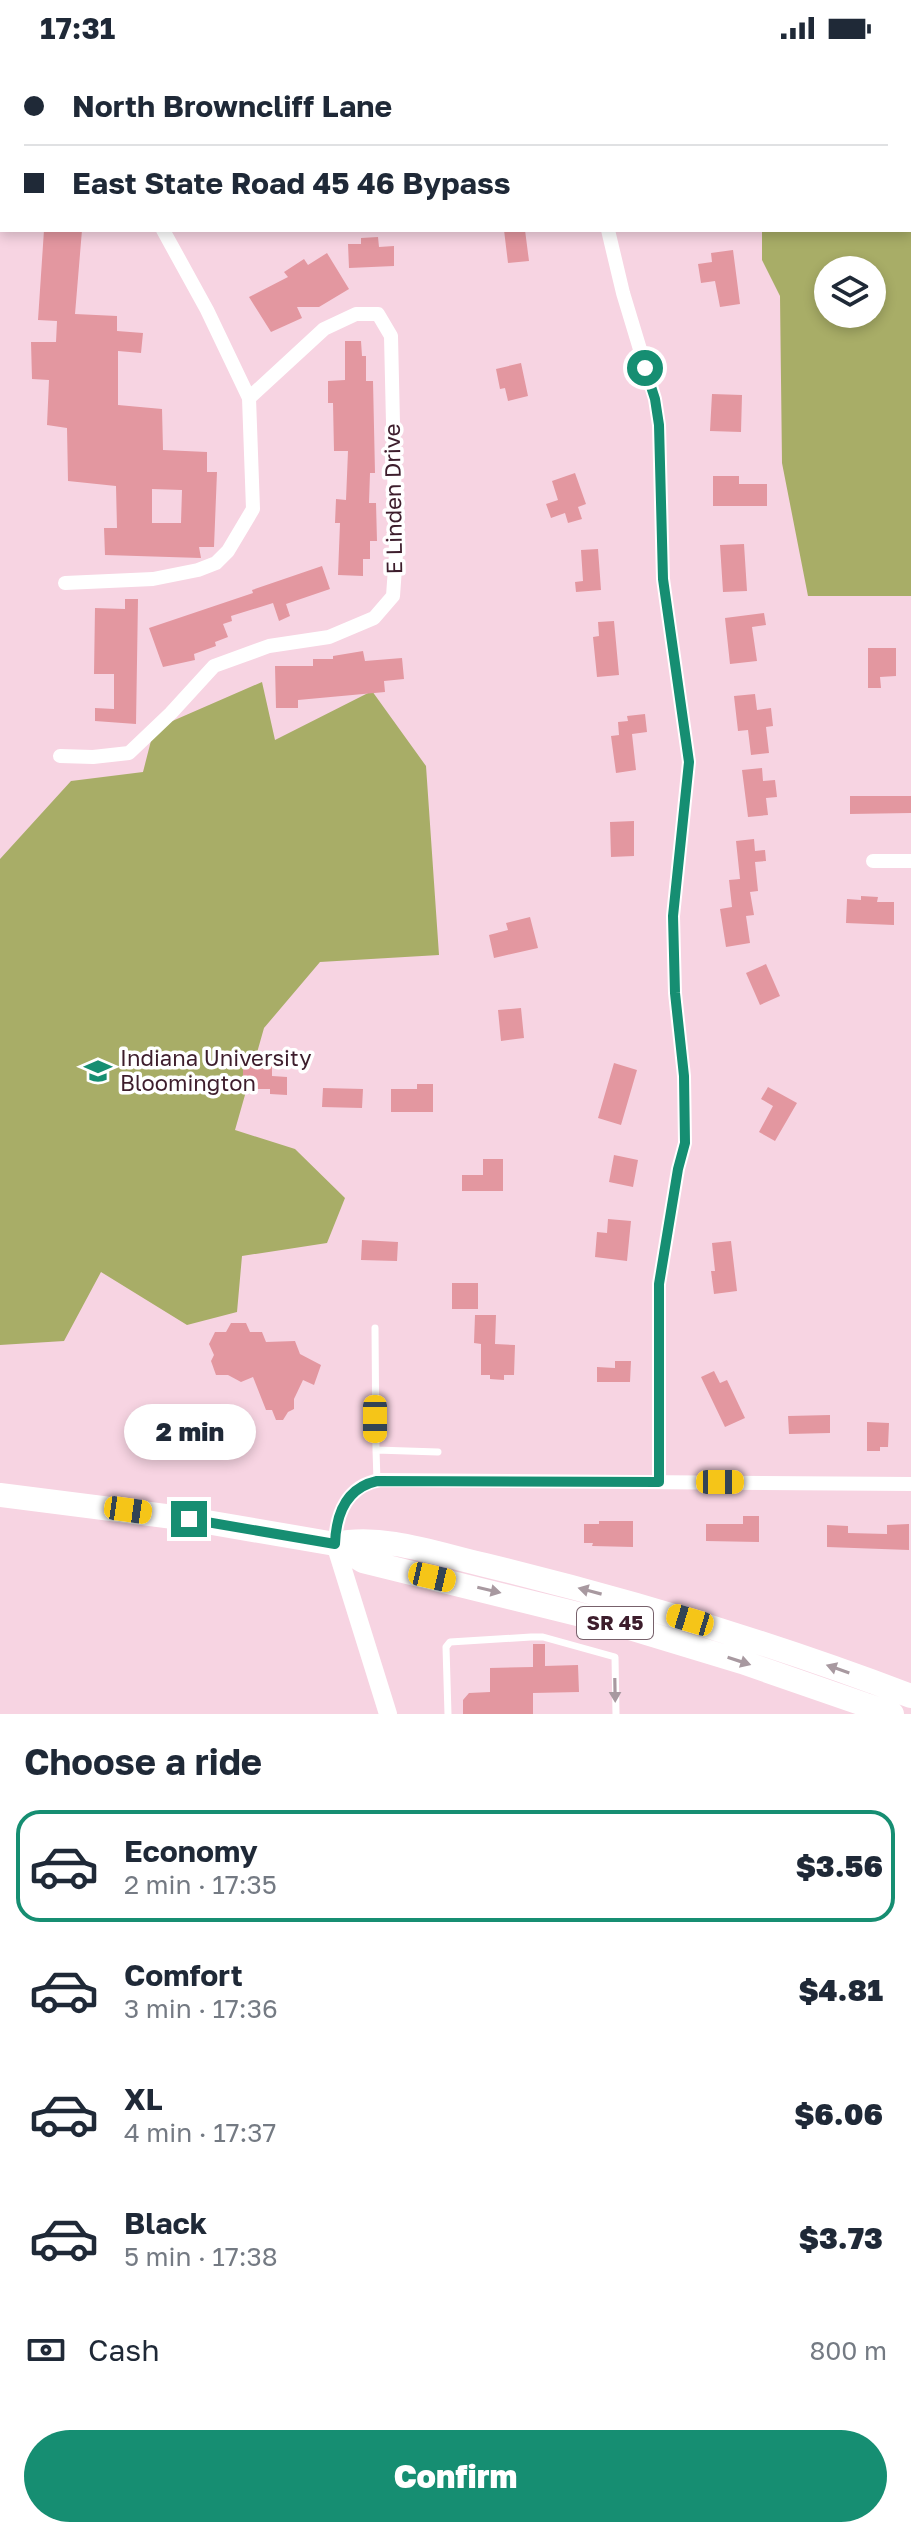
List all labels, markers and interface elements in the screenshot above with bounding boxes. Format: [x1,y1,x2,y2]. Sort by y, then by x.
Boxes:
text: 17:31 [40,10,115,46]
text: North Browncliff Lane [72,88,392,124]
text: East State Road 45 46 Bypass [72,165,511,201]
map controls [814,256,886,328]
button: layers [814,256,886,328]
route start [627,350,663,386]
street label: E Linden Drive [378,423,407,575]
place label: Indiana University Bloomington [120,1044,312,1096]
school or university icon: Indiana University Bloomington [83,1056,113,1086]
car [363,1395,387,1443]
callout: 2 min [123,1403,255,1459]
text: 2 min [156,1416,224,1447]
car [696,1470,744,1494]
car [103,1495,153,1525]
route end [171,1501,207,1537]
car [406,1560,458,1594]
one-way arrow [476,1584,501,1597]
one-way arrow [577,1585,602,1597]
car [664,1602,716,1638]
road number: SR 45 [577,1607,653,1639]
one-way arrow [727,1655,751,1667]
one-way arrow [825,1662,849,1675]
one-way arrow [609,1678,621,1703]
text: Choose a ride [24,1740,262,1783]
icon: car [28,1830,100,1902]
text: Economy [124,1833,258,1869]
text: $3.56 [796,1848,883,1884]
text: 2 min · 17:35 [124,1869,277,1900]
icon: car [28,1954,100,2026]
text: Comfort [124,1957,243,1993]
text: $4.81 [798,1972,883,2008]
text: 3 min · 17:36 [124,1993,278,2024]
icon: car [28,2078,100,2150]
text: XL [124,2081,163,2117]
text: $6.06 [794,2096,883,2132]
text: 4 min · 17:37 [124,2117,276,2148]
icon: car [28,2202,100,2274]
text: Black [124,2205,207,2241]
text: $3.73 [799,2220,883,2256]
text: 5 min · 17:38 [124,2241,278,2272]
icon: cash [24,2328,68,2372]
text: Cash [88,2332,160,2368]
text: 800 m [809,2335,887,2366]
button: Confirm [24,2430,887,2522]

